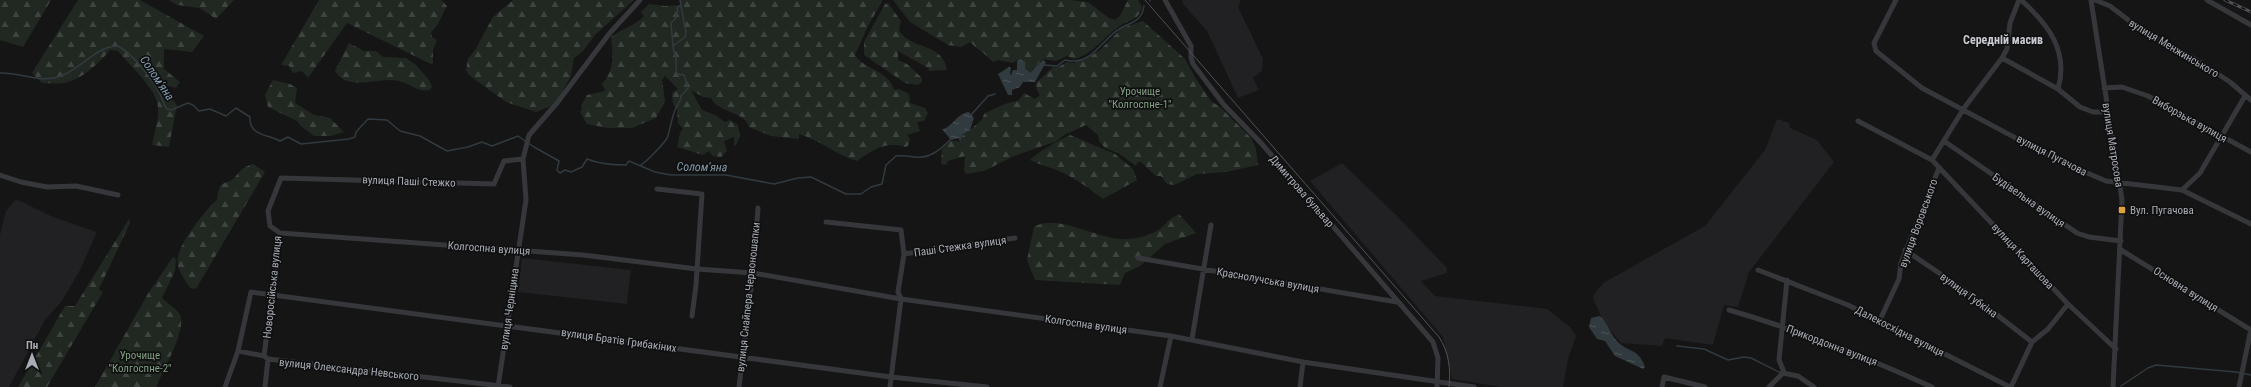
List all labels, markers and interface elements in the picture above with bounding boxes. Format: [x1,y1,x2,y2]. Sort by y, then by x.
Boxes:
street label: вулиця Менжинського [2126,16,2222,81]
district label: Середній масив [1963,33,2043,47]
water label: Солом'яна [137,53,177,103]
park label: Урочище "Колгоспне-1" [1108,85,1172,111]
street label: Виборзька вулиця [2150,94,2229,145]
street label: вулиця Матросова [2099,102,2126,188]
street label: вулиця Пугачова [2014,132,2089,179]
street label: Димитрова бульвар [1267,153,1336,230]
water label: Солом'яна [676,160,728,174]
street label: Будівельна вулиця [1990,170,2068,230]
street label: вулиця Паші Стежко [362,173,456,190]
street label: вулиця Воровського [1896,177,1941,269]
place label: Вул. Пугачова [2130,204,2194,217]
marker: Вул. Пугачова [2117,205,2127,215]
street label: вулиця Карташова [1989,221,2056,292]
street label: вулиця Снайпера Червоношапки [734,222,763,372]
street label: Паші Стежка вулиця [913,234,1007,259]
street label: Новоросійська вулиця [261,235,284,339]
street label: Колгоспна вулиця [447,239,531,258]
street label: Основна вулиця [2151,264,2221,315]
street label: Краснолучська вулиця [1216,265,1320,296]
street label: вулиця Черніцина [497,267,522,351]
street label: вулиця Губкіна [1937,270,2000,321]
street label: Далекосхідна вулиця [1853,303,1946,359]
street label: Колгоспна вулиця [1044,312,1128,337]
street label: Прикордонна вулиця [1784,322,1879,369]
street label: вулиця Братів Грибакіних [560,326,678,355]
north arrow [12,335,52,375]
text: Пн [26,339,38,352]
park label: Урочище "Колгоспне-2" [108,349,172,375]
street label: вулиця Олександра Невського [278,356,420,383]

